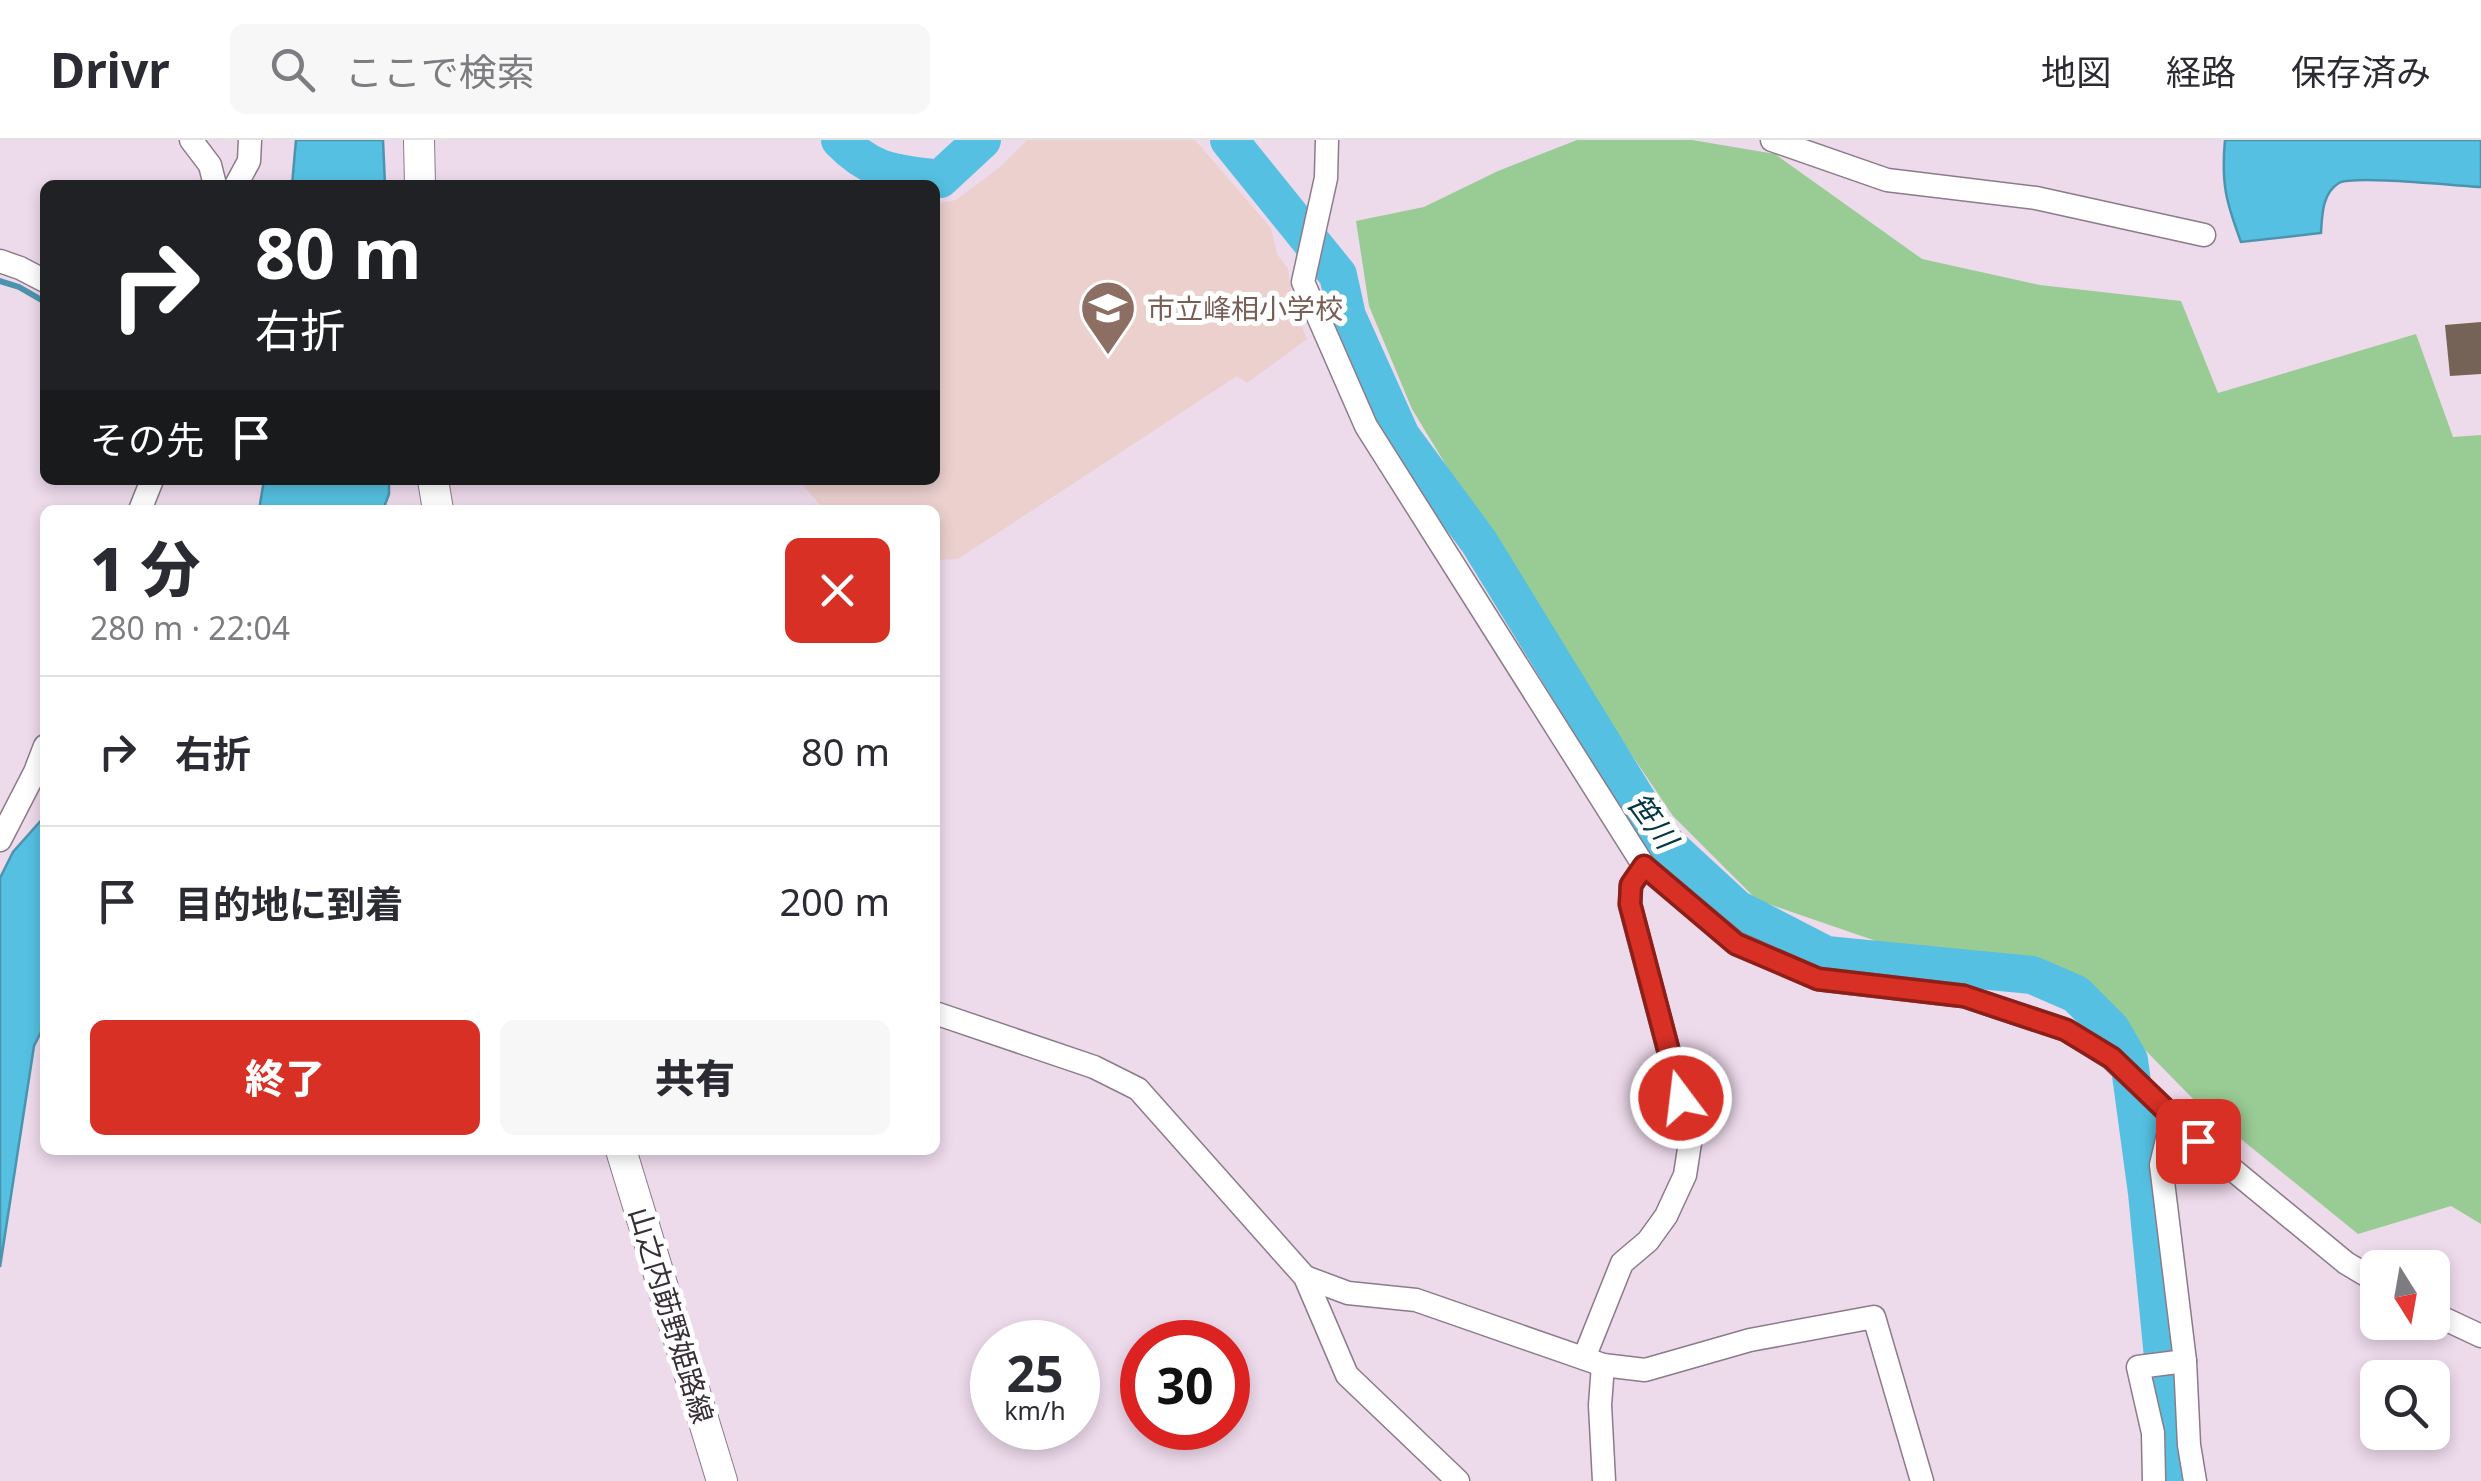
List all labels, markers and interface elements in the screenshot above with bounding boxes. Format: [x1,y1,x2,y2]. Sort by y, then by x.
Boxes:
search box [230,24,930,114]
text: Drivr [50,37,170,102]
icon: search [265,42,320,97]
text: ここで検索 [345,45,535,97]
text: 地図 [2041,48,2111,95]
text: 経路 [2166,48,2236,95]
text: 保存済み [2291,48,2431,95]
text: 80 m [255,204,422,300]
icon: right [90,220,220,350]
school or university icon: 市立峰相小学校 [1078,278,1138,357]
place label: 市立峰相小学校 [1147,289,1343,327]
text: 右折 [255,299,345,360]
icon: arrive [224,410,279,465]
text: その先 [90,413,204,465]
text: 1 分 [90,527,200,609]
button: close [785,538,890,643]
text: 280 m · 22:04 [90,606,290,649]
icon: right [90,724,145,779]
text: 80 m [801,725,890,777]
text: 右折 [175,727,251,779]
water label: 笹川 [1619,784,1689,859]
icon: arrive [90,874,145,929]
text: 200 m [779,875,890,927]
text: 目的地に到着 [175,877,403,929]
button: 終了 [90,1020,480,1135]
button: 共有 [500,1020,890,1135]
position arrow [1629,1046,1733,1150]
pin [2156,1099,2241,1184]
icon: arrive [2171,1114,2226,1169]
street label: 山之内莇野姫路線 [621,1202,723,1428]
north arrow [2360,1250,2450,1340]
map controls [2360,1250,2450,1450]
speed limit sign: 30 [1120,1320,1250,1450]
text: 25 [1006,1339,1064,1407]
button: search [2360,1360,2450,1450]
text: km/h [1004,1393,1066,1427]

